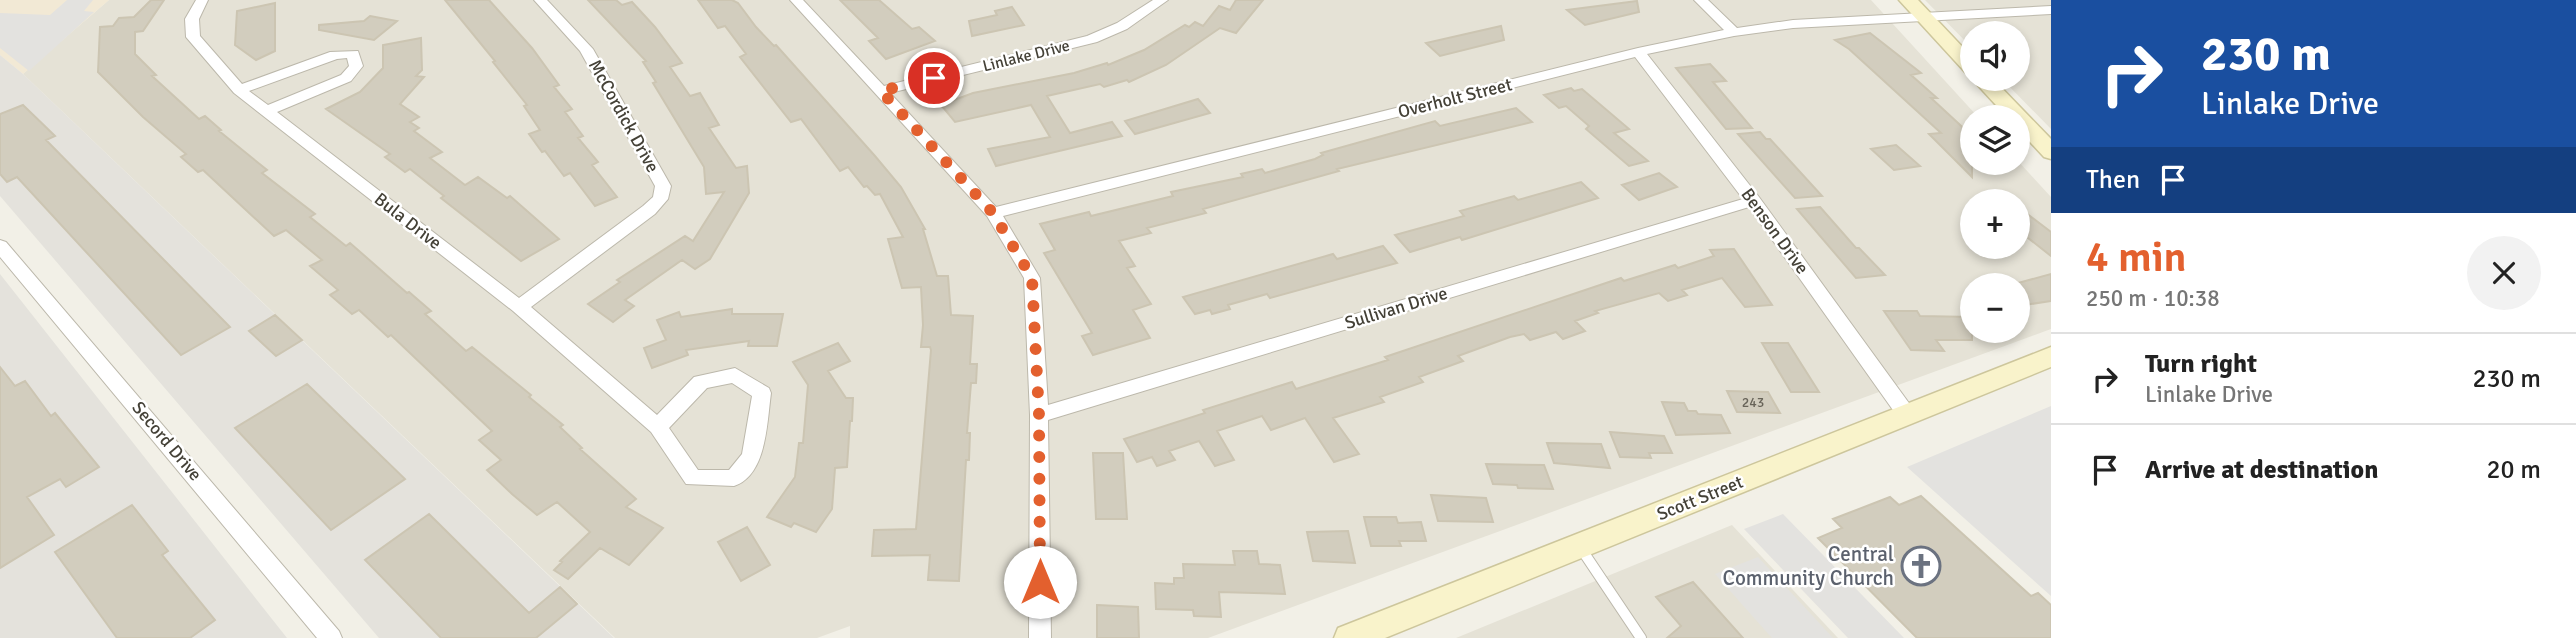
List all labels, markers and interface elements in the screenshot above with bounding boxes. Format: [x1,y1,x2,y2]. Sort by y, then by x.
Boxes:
map controls [1960,21,2030,343]
button: sound [1960,21,2030,91]
text: 230 m [2201,24,2331,84]
icon: right [2086,28,2177,119]
street label: Linlake Drive [981,36,1072,76]
pin [904,48,964,108]
street label: McCordick Drive [584,56,664,176]
icon: arrive [915,59,953,97]
street label: Overholt Street [1396,73,1514,123]
text: Linlake Drive [2201,84,2379,123]
button: layers [1960,105,2030,175]
icon: arrive [2154,161,2192,199]
text: Then [2086,164,2140,196]
street label: Benson Drive [1736,184,1814,278]
street label: Bula Drive [370,188,446,254]
button: + [1960,189,2030,259]
text: 4 min [2086,232,2187,283]
button: close [2467,236,2541,310]
button: − [1960,273,2030,343]
street label: Sullivan Drive [1342,282,1450,334]
text: 250 m · 10:38 [2086,284,2220,313]
text: Turn right [2145,348,2257,380]
icon: right [2086,360,2124,398]
text: 230 m [2472,363,2541,395]
text: Linlake Drive [2145,380,2273,409]
house number: 243 [1742,394,1764,411]
street label: Secord Drive [127,397,207,485]
icon: arrive [2086,451,2124,489]
text: Arrive at destination [2145,454,2378,486]
text: 20 m [2486,454,2541,486]
street label: Scott Street [1654,471,1746,525]
place label: Central Community Church [1722,541,1894,591]
position arrow [1003,545,1077,619]
church icon: Central Community Church [1900,545,1942,587]

